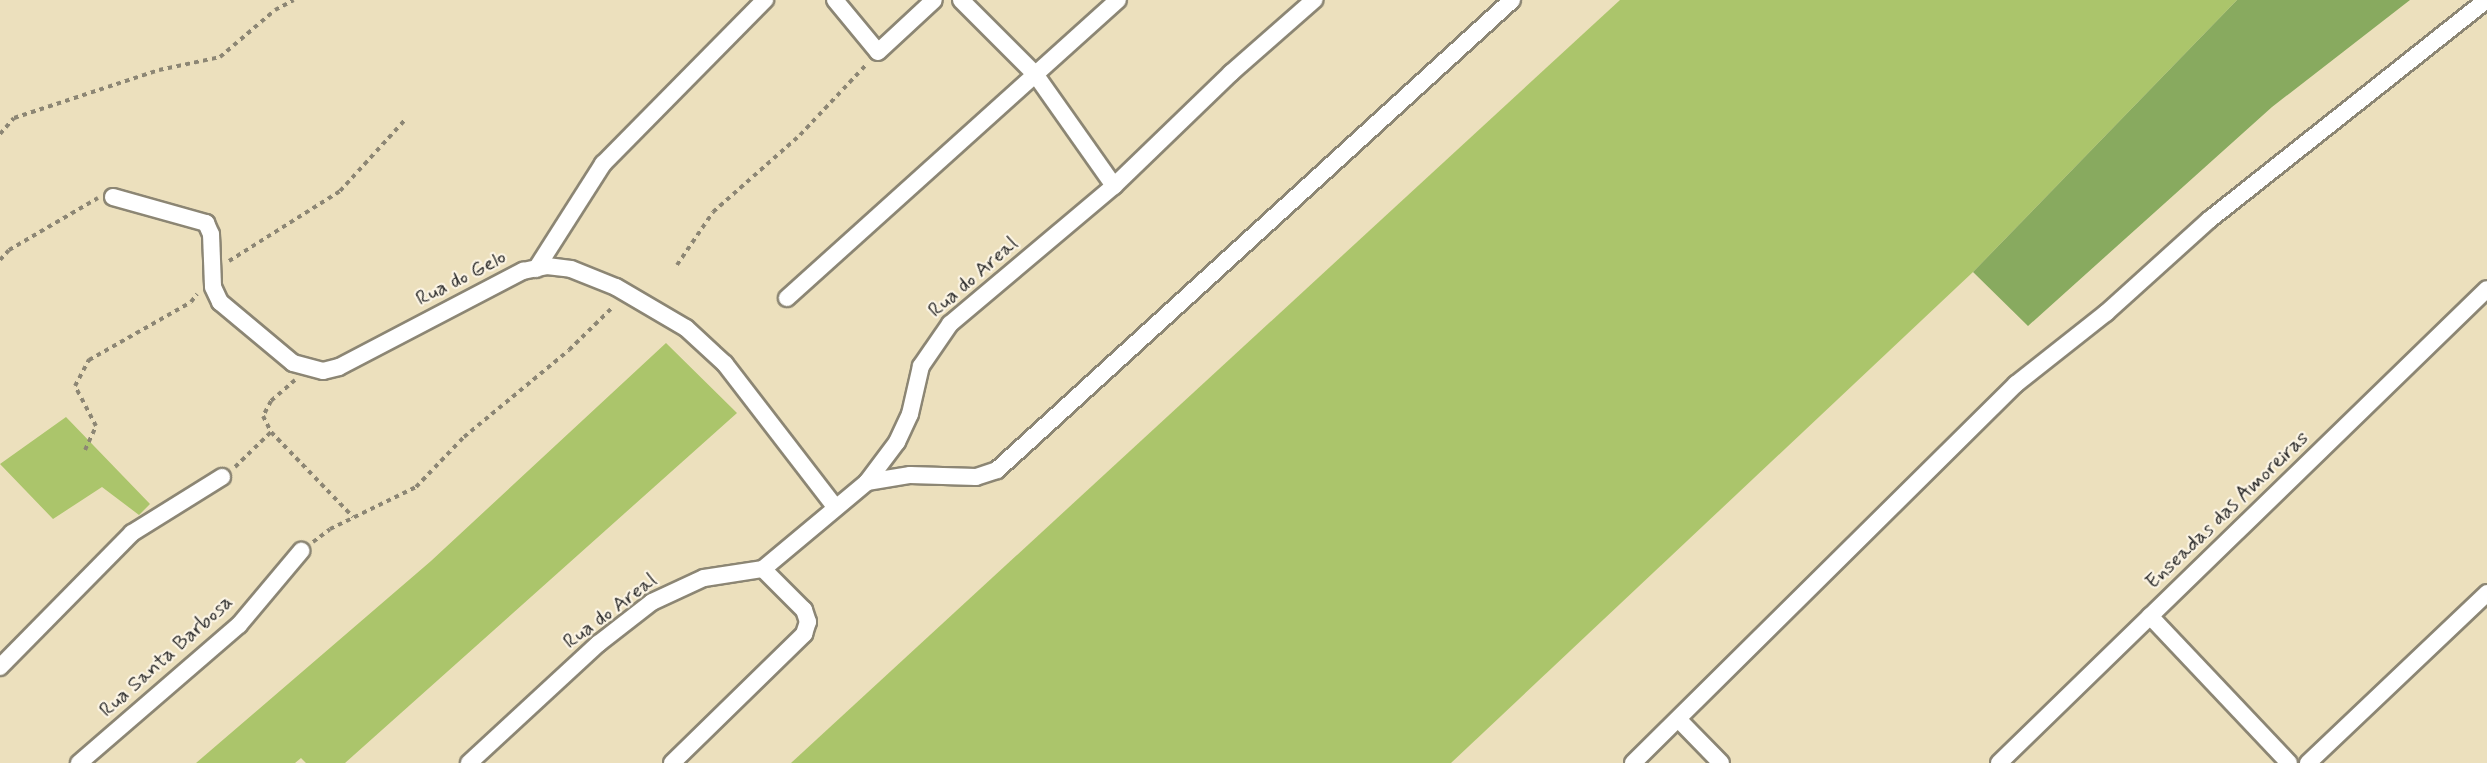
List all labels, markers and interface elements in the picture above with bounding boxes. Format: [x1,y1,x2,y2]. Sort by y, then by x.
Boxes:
street label: Rua do Areal [923,231,1023,323]
street label: Rua do Gelo [411,244,511,312]
street label: Enseadas das Amoreiras [2140,426,2314,594]
street label: Rua do Areal [558,567,662,655]
street label: Rua Santa Barbosa [94,589,238,723]

